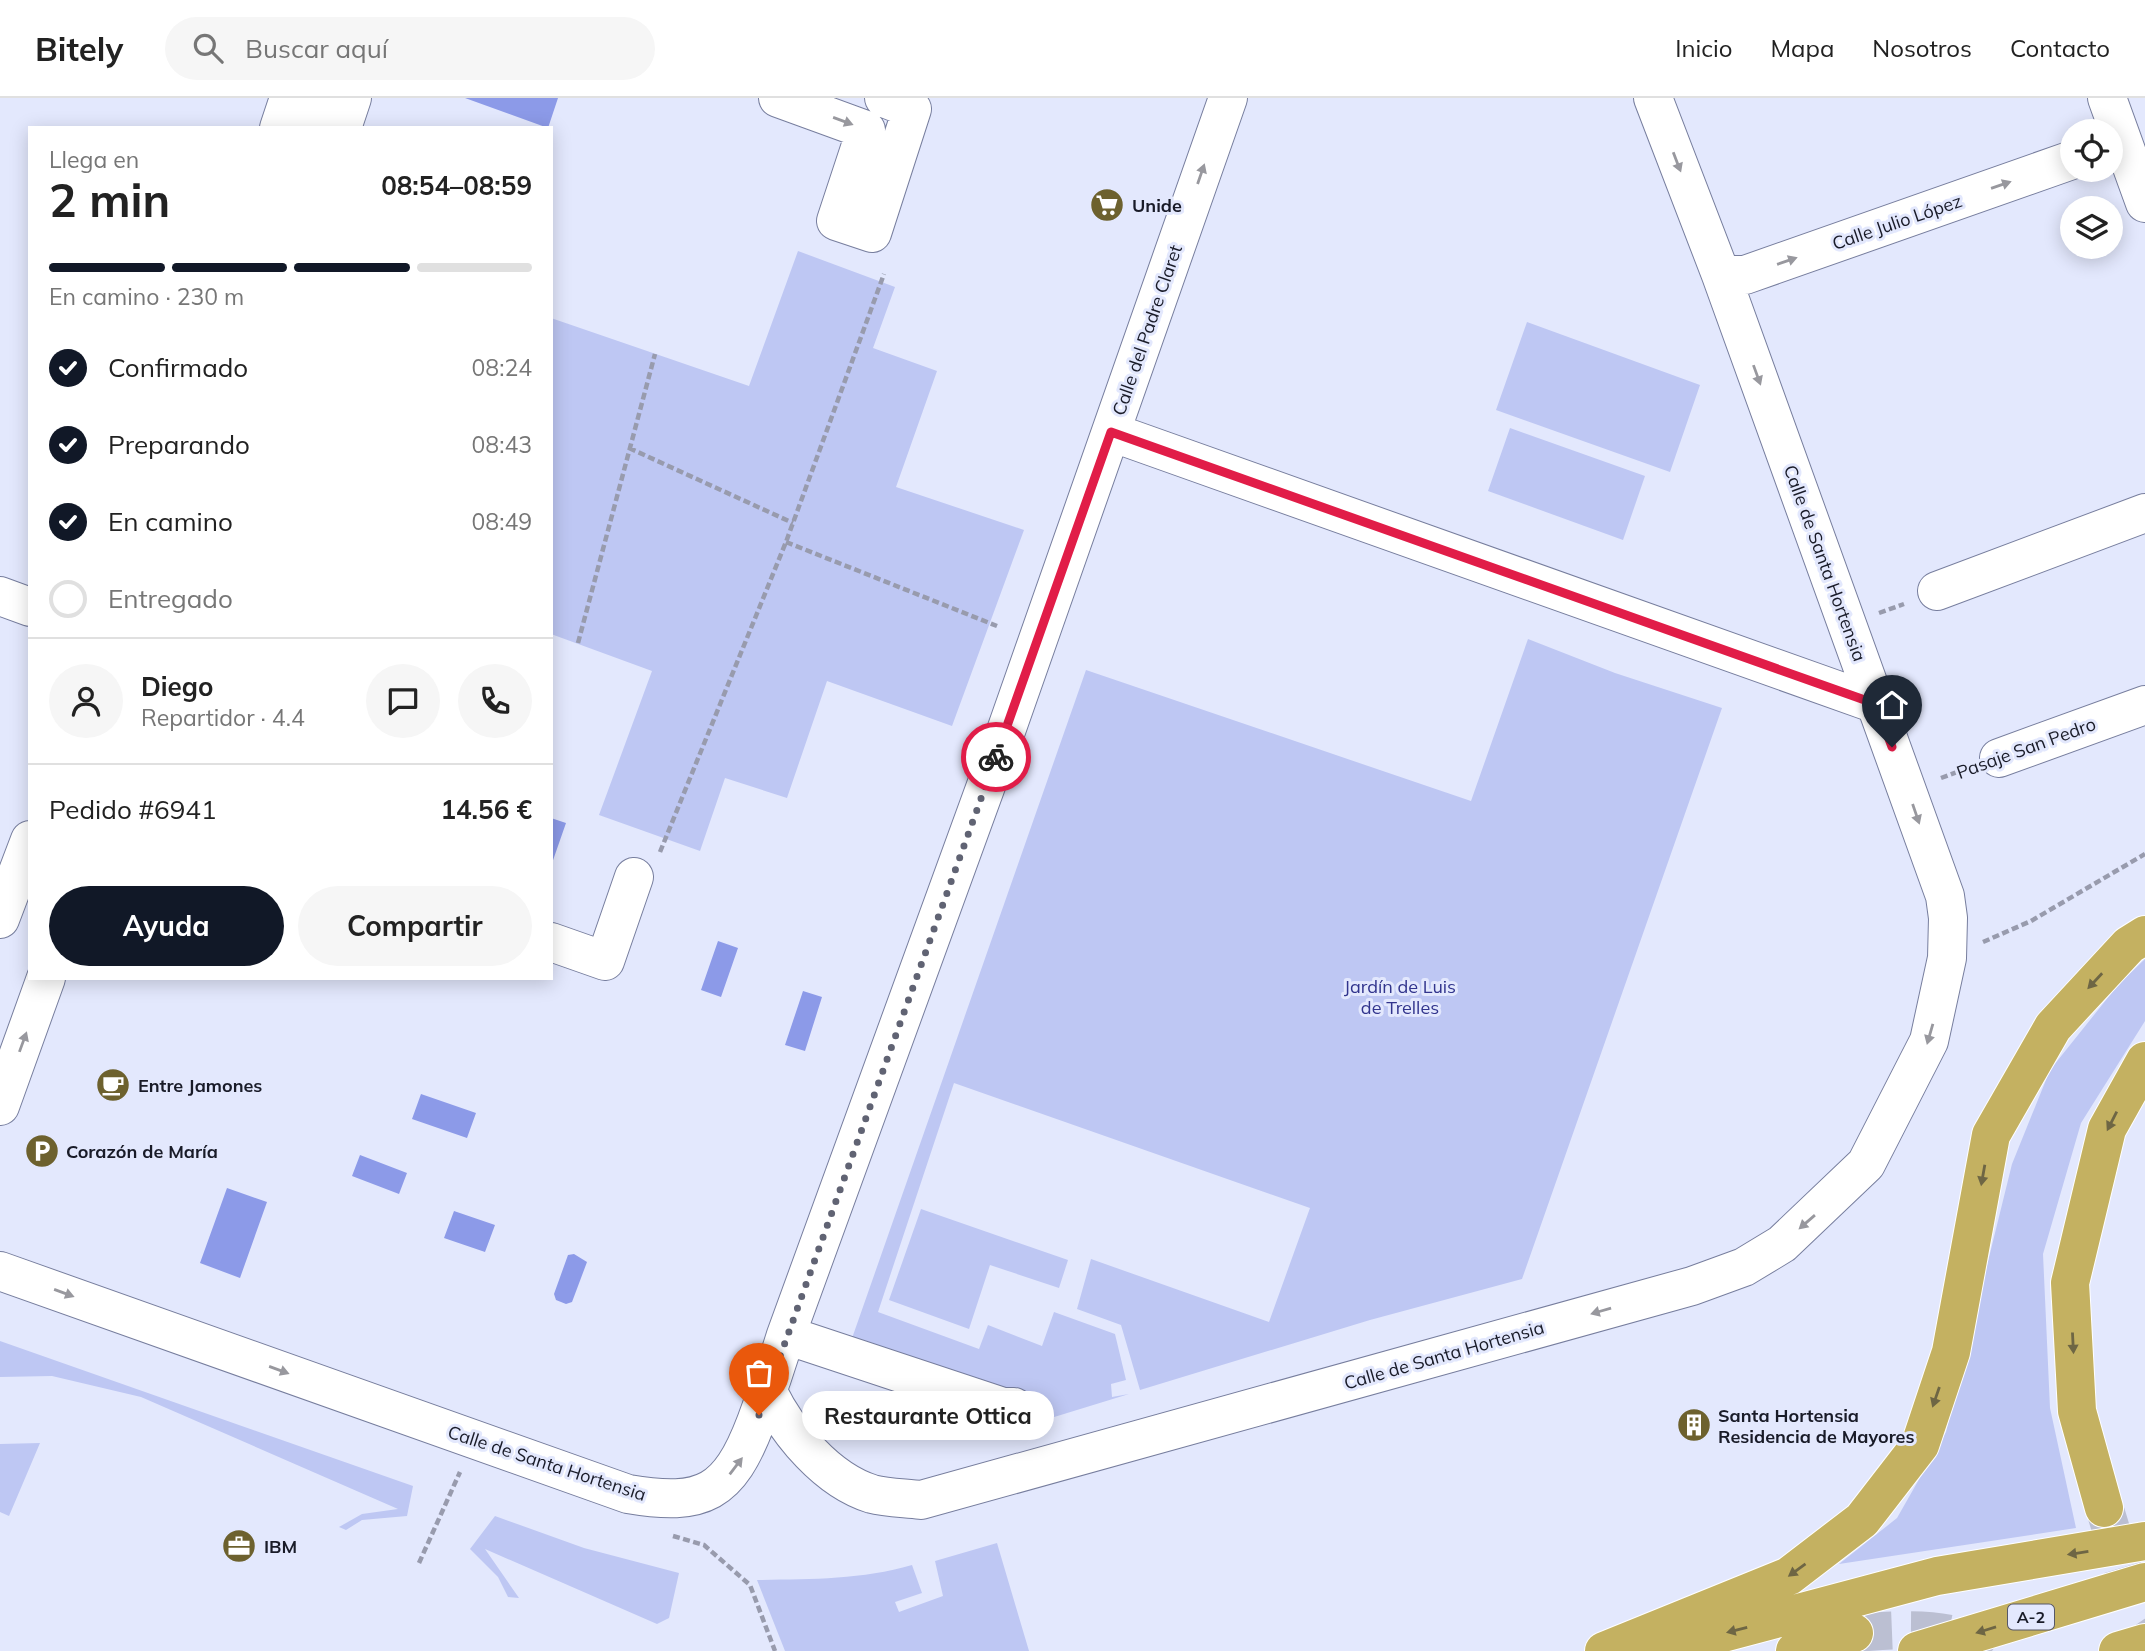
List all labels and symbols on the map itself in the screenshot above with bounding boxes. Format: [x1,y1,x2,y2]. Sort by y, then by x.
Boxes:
one-way arrow [832,116,853,127]
one-way arrow [1672,151,1683,172]
one-way arrow [1196,163,1207,184]
one-way arrow [1991,179,2012,190]
supermarket icon: Unide [1088,186,1126,224]
street label: Calle Julio López [1829,189,1965,255]
place label: Unide [1132,194,1182,217]
street label: Calle del Padre Claret [1107,242,1187,418]
one-way arrow [1776,255,1797,266]
one-way arrow [1752,364,1763,385]
street label: Calle de Santa Hortensia [1779,462,1871,664]
pin [1862,675,1922,747]
street label: Pasaje San Pedro [1953,712,2099,784]
courier [961,722,1031,792]
one-way arrow [1911,803,1922,824]
one-way arrow [2088,972,2104,989]
park label: Jardín de Luis de Trelles [1344,975,1456,1019]
one-way arrow [1925,1024,1935,1045]
one-way arrow [18,1032,29,1053]
cafe icon: Entre Jamones [94,1066,132,1104]
place label: Entre Jamones [138,1074,262,1097]
one-way arrow [2107,1111,2118,1131]
parking icon: Corazón de María [23,1132,61,1170]
place label: Corazón de María [66,1140,218,1163]
one-way arrow [1978,1164,1989,1186]
one-way arrow [1798,1214,1816,1230]
one-way arrow [54,1288,75,1299]
one-way arrow [1591,1307,1612,1317]
street label: Calle de Santa Hortensia [1341,1315,1547,1395]
one-way arrow [2068,1332,2079,1354]
pin [729,1343,789,1415]
one-way arrow [268,1365,289,1376]
one-way arrow [1930,1387,1941,1408]
callout: Restaurante Ottica [801,1390,1053,1440]
place label: Santa Hortensia Residencia de Mayores [1718,1404,1914,1448]
building icon: Santa Hortensia Residencia de Mayores [1675,1406,1713,1444]
street label: Calle de Santa Hortensia [445,1420,649,1506]
one-way arrow [728,1458,743,1476]
office icon: IBM [220,1527,258,1565]
place label: IBM [264,1535,297,1558]
one-way arrow [2067,1548,2089,1559]
one-way arrow [1788,1563,1806,1577]
road number: A-2 [2008,1604,2054,1630]
one-way arrow [1726,1625,1748,1636]
one-way arrow [1975,1626,1996,1636]

